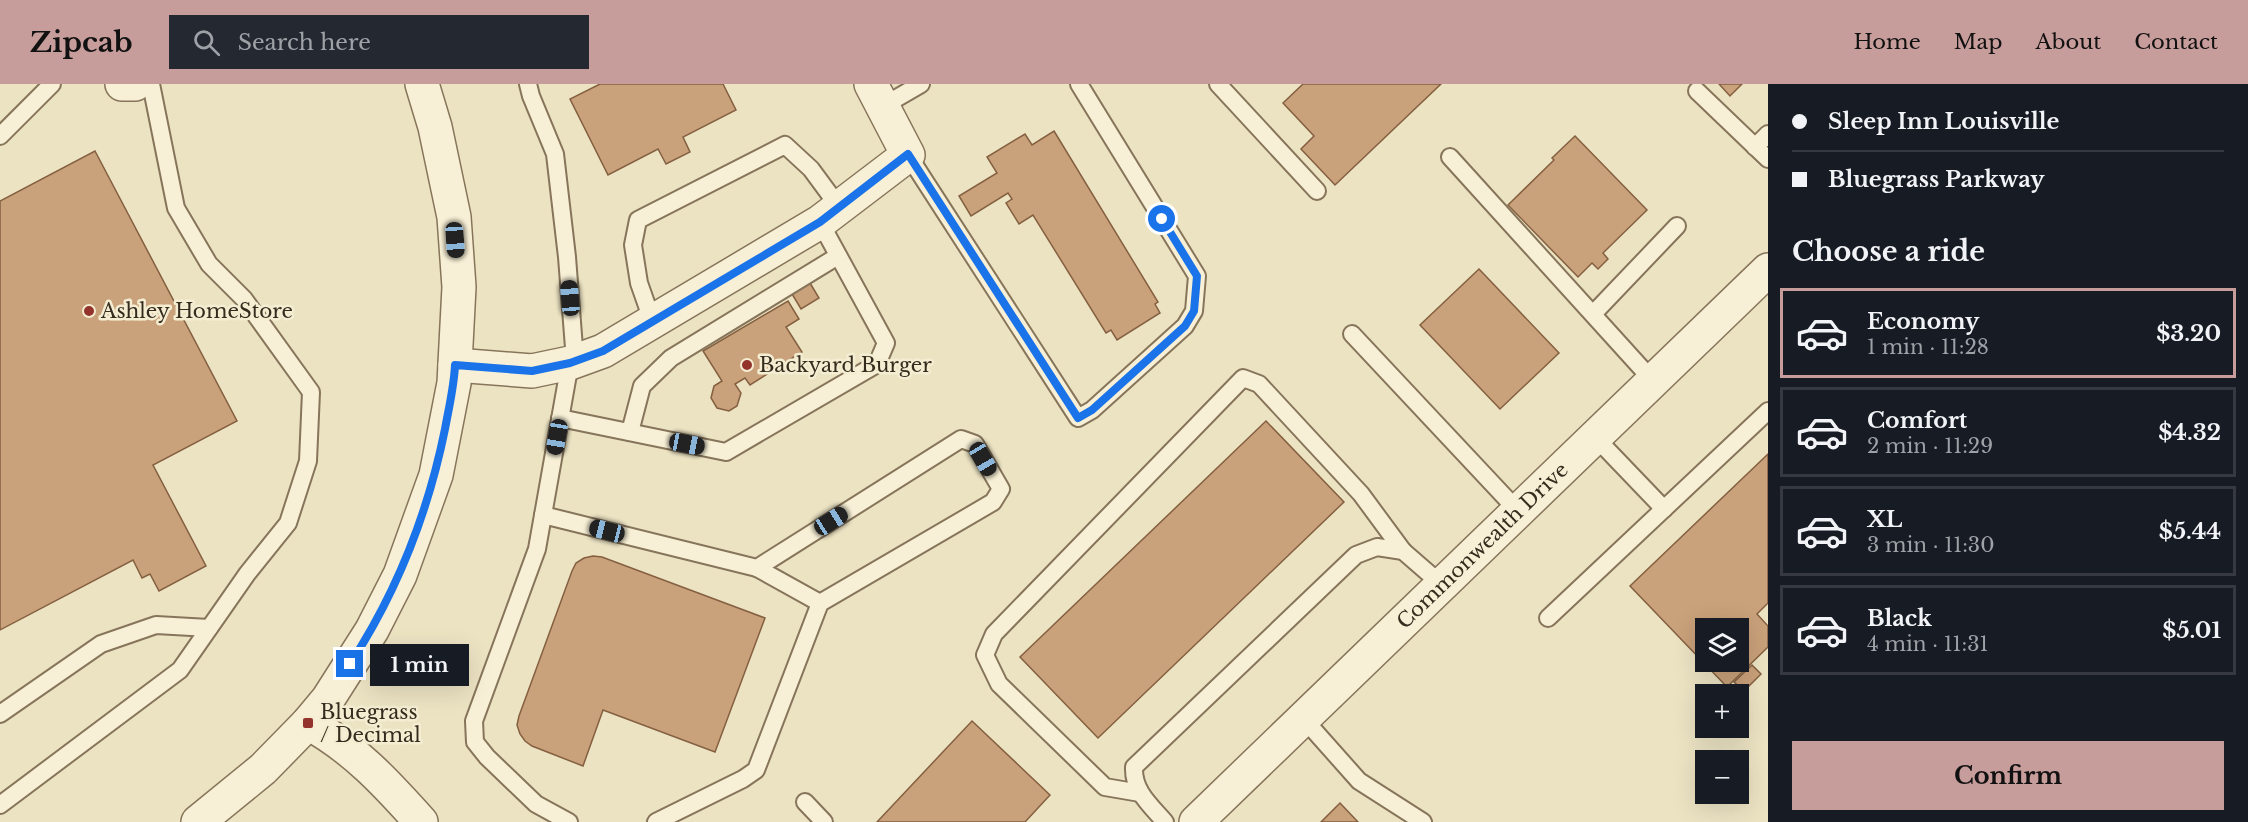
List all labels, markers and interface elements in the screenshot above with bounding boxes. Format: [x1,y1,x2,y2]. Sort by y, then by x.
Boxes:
search box [169,15,589,69]
text: Zipcab [30,25,133,60]
icon: search [190,26,223,59]
text: Search here [238,29,371,56]
text: Home [1854,29,1921,55]
text: Map [1954,29,2002,55]
text: About [2035,29,2101,55]
text: Contact [2134,29,2218,55]
text: Sleep Inn Louisville [1828,108,2059,135]
text: Bluegrass Parkway [1828,166,2044,193]
route start [1148,205,1175,232]
car [445,221,465,259]
text: Choose a ride [1792,235,1985,268]
car [559,279,581,317]
place label: Ashley HomeStore [100,299,293,323]
marker: Ashley HomeStore [82,304,96,318]
icon: car [1795,306,1849,360]
text: Economy [1867,308,1979,335]
text: $3.20 [2156,320,2221,347]
text: 1 min · 11:28 [1867,335,1989,359]
place label: Backyard Burger [759,353,932,377]
marker: Backyard Burger [740,358,754,372]
icon: car [1795,405,1849,459]
text: Comfort [1867,407,1967,434]
car [545,418,569,456]
text: $4.32 [2158,419,2221,446]
car [668,432,706,456]
text: 2 min · 11:29 [1867,434,1993,458]
car [966,439,1000,479]
street label: Commonwealth Drive [1392,458,1573,634]
car [811,504,851,538]
icon: car [1795,504,1849,558]
text: XL [1867,506,1902,533]
car [587,518,627,544]
text: $5.44 [2159,518,2221,545]
text: 3 min · 11:30 [1867,533,1994,557]
icon: car [1795,603,1849,657]
text: Black [1867,605,1932,632]
text: $5.01 [2162,617,2221,644]
map controls [1695,618,1749,804]
button: layers [1695,618,1749,672]
text: 4 min · 11:31 [1867,632,1988,656]
callout: 1 min [371,643,470,685]
route end [336,650,363,677]
text: 1 min [391,653,448,677]
button: + [1695,684,1749,738]
place label: Bluegrass / Decimal [320,700,421,747]
marker: Bluegrass / Decimal [301,716,315,730]
button: Confirm [1792,741,2224,810]
button: − [1695,750,1749,804]

